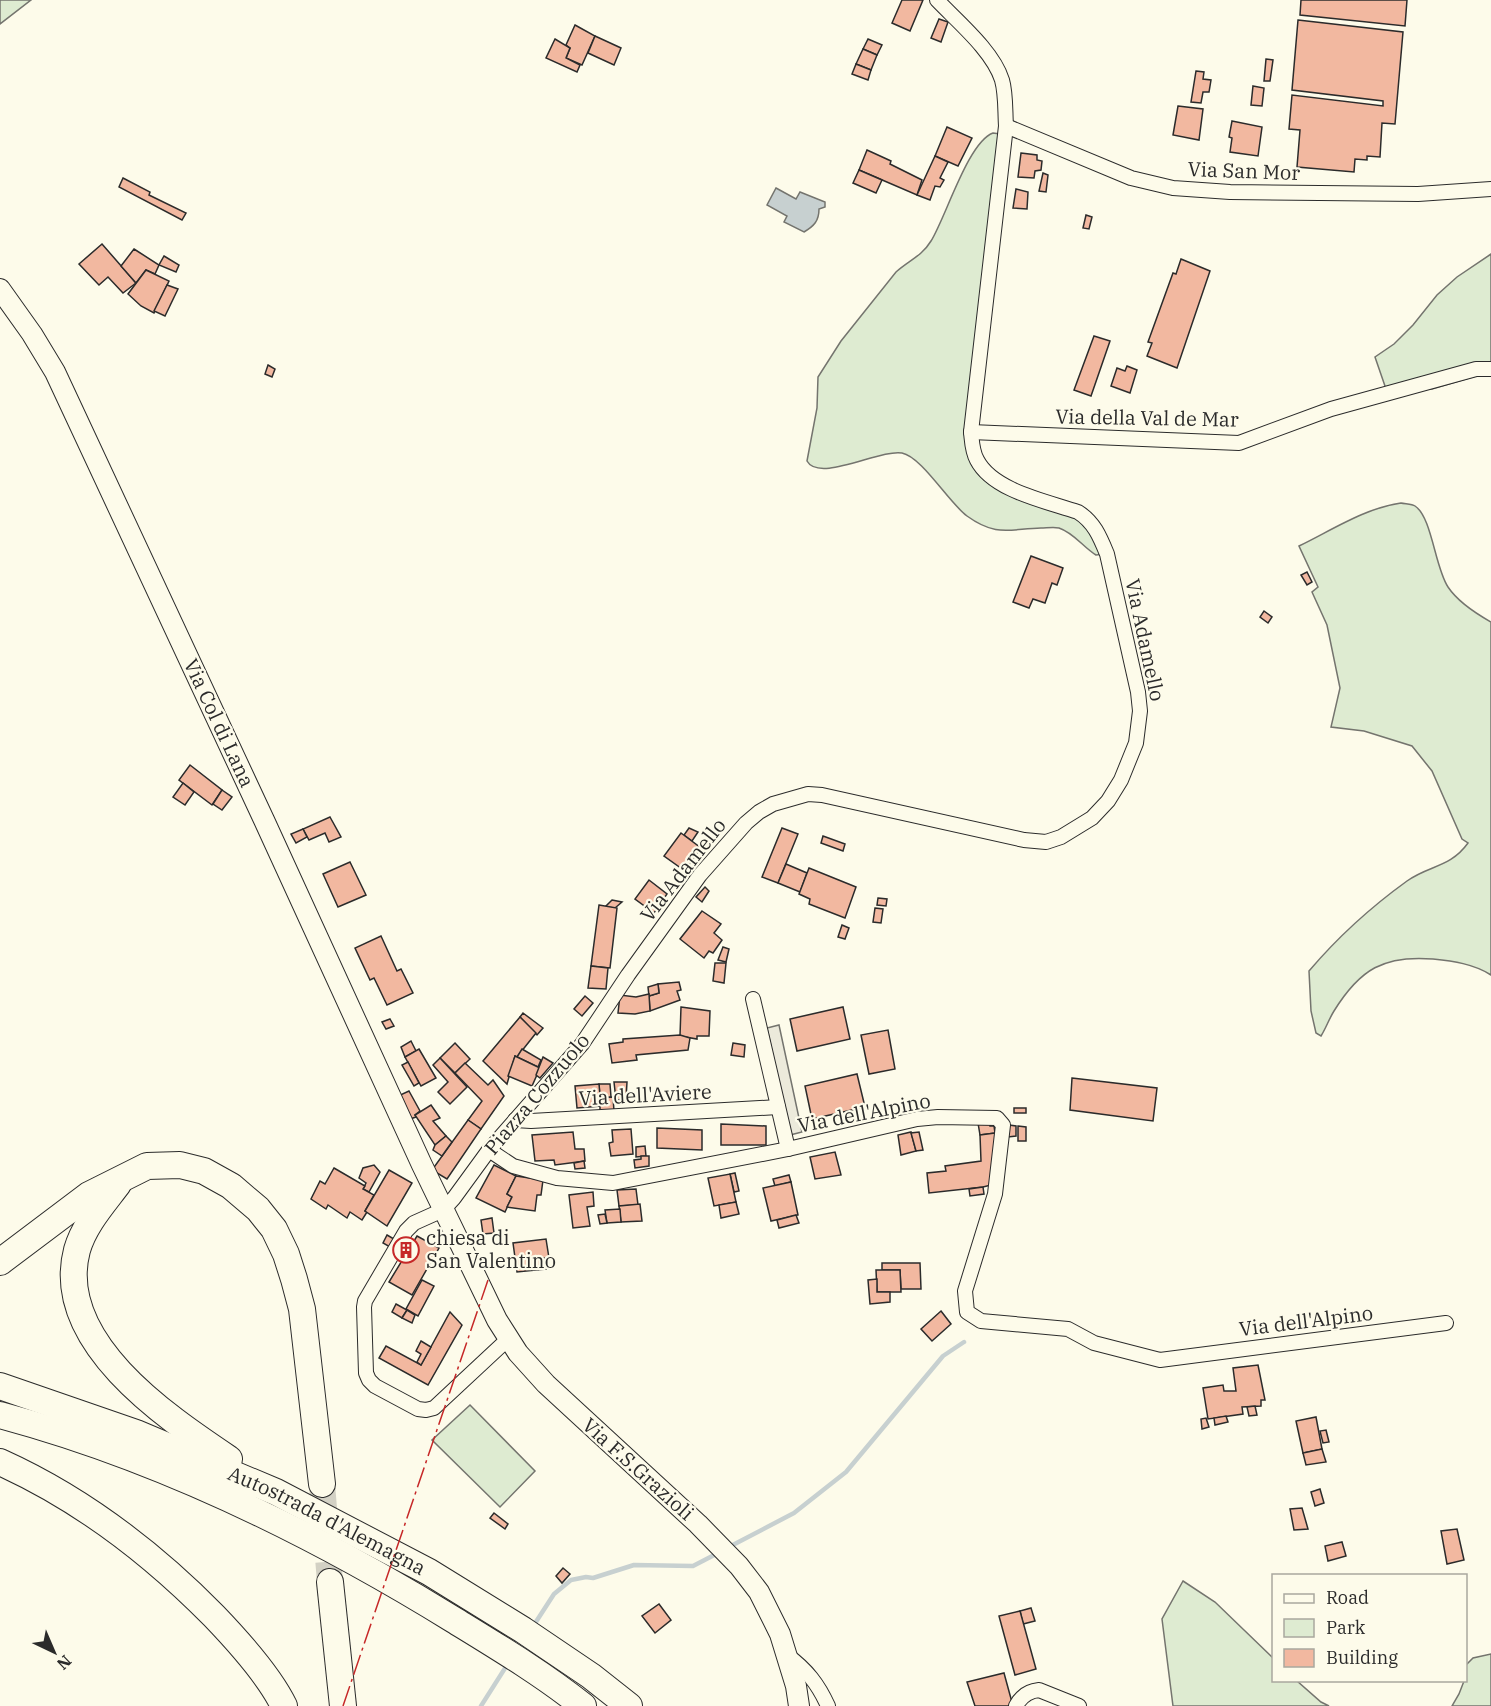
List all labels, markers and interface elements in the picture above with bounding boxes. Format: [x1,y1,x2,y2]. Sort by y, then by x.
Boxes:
street label: Via San Mor [1187,155,1301,186]
street label: Via della Val de Mar [1055,402,1239,433]
street label: Via Adamello [1119,576,1172,704]
street label: Via Col di Lana [178,654,261,792]
street label: Via Adamello [634,812,732,927]
street label: Piazza Cozzuolo [478,1027,595,1160]
street label: Via dell'Aviere [578,1078,712,1111]
street label: Via dell'Alpino [795,1086,933,1139]
place label: chiesa di San Valentino [426,1224,556,1274]
building icon: chiesa di San Valentino [391,1235,421,1265]
street label: Via dell'Alpino [1237,1299,1374,1342]
street label: Via F.S.Grazioli [577,1411,700,1526]
street label: Autostrada d'Alemagna [224,1459,431,1581]
legend [1272,1574,1467,1682]
text: Road [1326,1586,1369,1609]
text: Park [1326,1616,1366,1639]
north arrow [24,1622,84,1682]
text: Building [1326,1646,1398,1669]
text: N [53,1651,76,1674]

